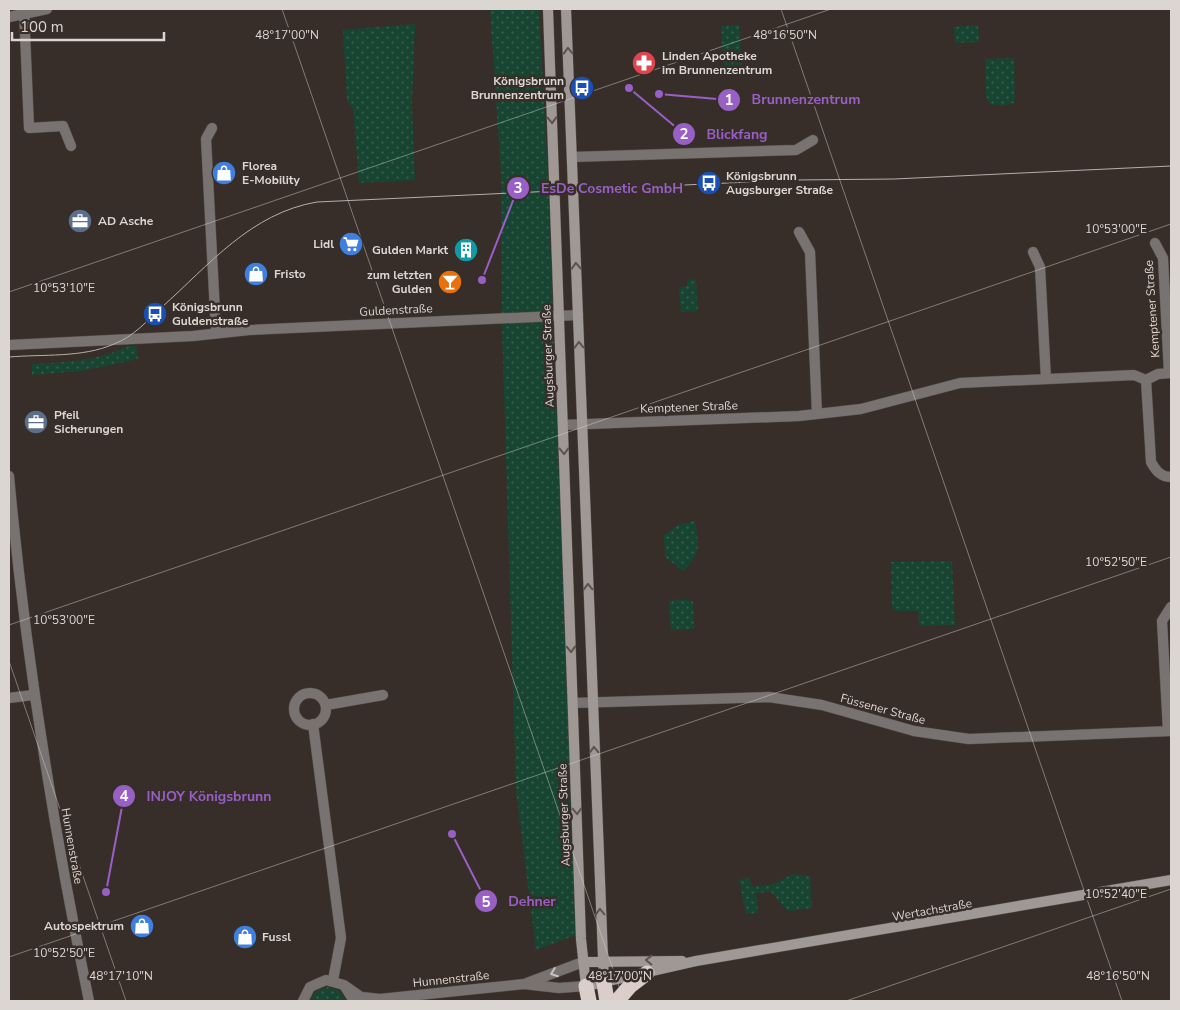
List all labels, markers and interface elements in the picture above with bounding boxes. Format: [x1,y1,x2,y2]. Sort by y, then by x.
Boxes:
scale bar [12,10,165,42]
text: 100 m [20,17,64,37]
text: 48°17'00"N [255,27,319,43]
text: 48°16'50"N [753,27,817,43]
one-way arrow [563,47,573,54]
place label: Linden Apotheke im Brunnenzentrum [662,48,772,78]
pharmacy icon: Linden Apotheke im Brunnenzentrum [631,50,657,76]
place label: Königsbrunn Brunnenzentrum [471,73,564,103]
bus stop icon: Königsbrunn Brunnenzentrum [569,75,595,101]
callout: Brunnenzentrum [716,85,870,114]
text: 1 [724,90,734,110]
text: Brunnenzentrum [752,90,860,109]
one-way arrow [547,116,557,124]
callout: Blickfang [672,120,778,149]
text: 2 [679,124,689,144]
text: Blickfang [706,125,768,144]
place label: Florea E-Mobility [242,158,301,188]
shop icon: Florea E-Mobility [211,160,237,186]
place label: Königsbrunn Augsburger Straße [726,168,834,198]
bus stop icon: Königsbrunn Augsburger Straße [696,170,722,196]
callout: EsDe Cosmetic GmbH [506,173,693,202]
text: 3 [513,178,523,198]
text: EsDe Cosmetic GmbH [541,179,683,198]
office icon: AD Asche [67,208,93,234]
place label: AD Asche [98,213,154,229]
text: 10°53'00"E [1085,221,1147,237]
supermarket icon: Lidl [338,231,364,257]
place label: Lidl [313,236,334,252]
building icon: Gulden Markt [453,237,479,263]
place label: Gulden Markt [372,242,448,258]
street label: Kemptener Straße [1141,260,1163,358]
shop icon: Fristo [243,261,269,287]
one-way arrow [570,262,581,270]
place label: Fristo [274,266,306,282]
place label: zum letzten Gulden [367,267,432,297]
bar icon: zum letzten Gulden [437,269,463,295]
text: 10°53'10"E [33,280,95,296]
place label: Königsbrunn Guldenstraße [172,299,249,329]
street label: Guldenstraße [359,300,433,320]
bus stop icon: Königsbrunn Guldenstraße [142,301,168,327]
street label: Augsburger Straße [538,304,558,408]
one-way arrow [574,341,584,348]
street label: Kemptener Straße [640,397,738,417]
place label: Pfeil Sicherungen [54,407,123,437]
office icon: Pfeil Sicherungen [23,409,49,435]
one-way arrow [559,448,569,456]
text: 10°52'50"E [1085,554,1147,570]
one-way arrow [582,583,593,591]
text: 10°53'00"E [33,612,95,628]
one-way arrow [566,646,576,653]
street label: Füssener Straße [839,690,927,728]
one-way arrow [588,745,599,753]
street label: Augsburger Straße [554,763,574,867]
callout: INJOY Königsbrunn [111,781,281,810]
text: 4 [119,786,129,806]
text: INJOY Königsbrunn [147,787,271,806]
street label: Hunnenstraße [57,807,87,885]
one-way arrow [572,808,582,815]
text: 10°52'40"E [1085,886,1147,902]
callout: Dehner [473,887,566,916]
text: 5 [481,892,491,912]
text: Dehner [508,892,556,911]
street label: Wertachstraße [891,895,973,925]
one-way arrow [594,908,605,916]
shop icon: Autospektrum [129,913,155,939]
place label: Autospektrum [44,918,124,934]
shop icon: Fussl [232,924,258,950]
place label: Fussl [262,929,291,945]
text: 10°52'50"E [33,945,95,961]
one-way arrow [645,955,653,966]
street label: Hunnenstraße [412,967,490,991]
one-way arrow [550,967,558,977]
text: 48°17'10"N [89,968,153,984]
text: 48°17'00"N [588,968,652,984]
text: 48°16'50"N [1086,968,1150,984]

